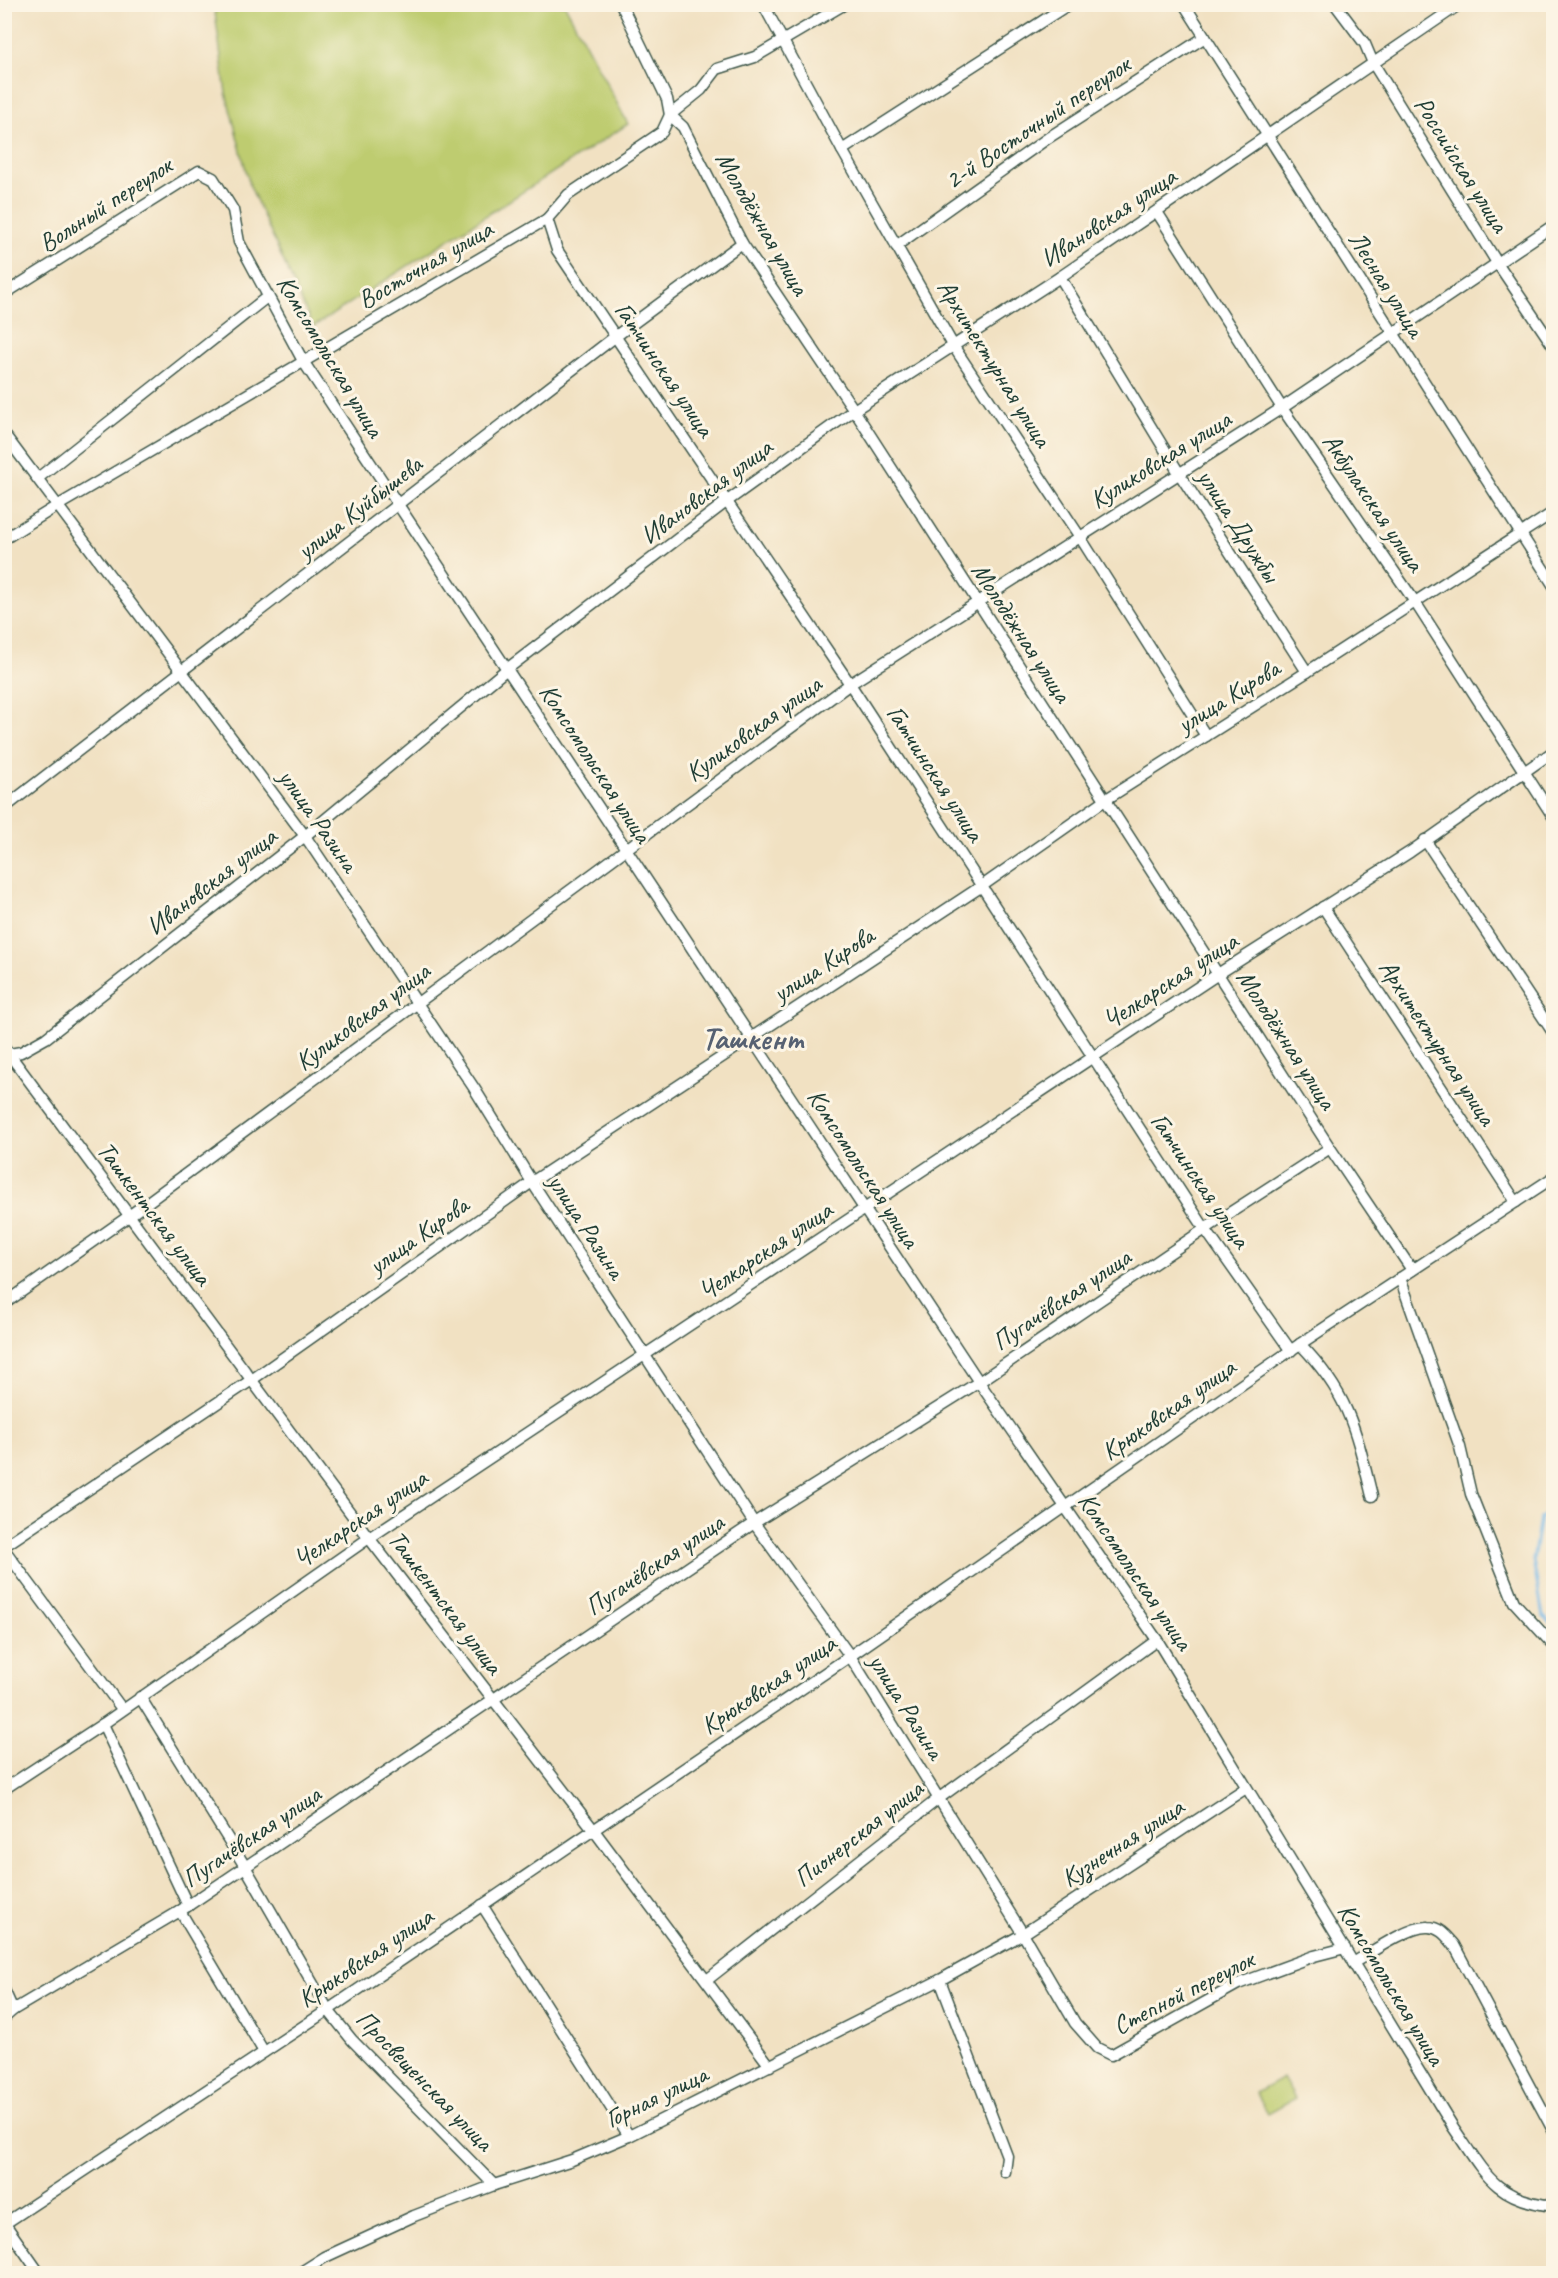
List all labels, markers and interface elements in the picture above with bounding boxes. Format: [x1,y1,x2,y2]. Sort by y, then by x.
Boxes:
street label: 2-й Восточный переулок [938,47,1138,197]
street label: Российская улица [1407,90,1517,240]
street label: Молодёжная улица [708,146,818,302]
street label: Вольный переулок [32,148,180,260]
street label: Ивановская улица [1034,159,1184,275]
street label: Восточная улица [352,212,500,316]
street label: Лесная улица [1341,225,1433,345]
street label: Комсомольская улица [269,269,393,445]
street label: Архитектурная улица [930,273,1060,454]
street label: Гатчинская улица [607,295,723,445]
street label: Куликовская улица [1083,402,1238,516]
street label: Акбулакская улица [1315,427,1433,579]
street label: Ивановская улица [634,430,780,552]
street label: улица Куйбышева [288,447,430,568]
street label: улица Дружбы [1189,461,1289,590]
street label: Молодёжная улица [964,556,1080,710]
street label: улица Кирова [1169,651,1288,742]
street label: Куликовская улица [679,667,829,789]
street label: Комсомольская улица [532,677,660,850]
street label: Гатчинская улица [879,699,993,849]
street label: улица Разина [270,761,368,880]
street label: Ивановская улица [139,819,285,943]
street label: улица Кирова [764,918,882,1011]
street label: Челкарская улица [1096,924,1245,1036]
street label: Архитектурная улица [1372,953,1504,1133]
street label: Куликовская улица [288,954,438,1078]
street label: Молодёжная улица [1229,963,1345,1117]
district label: Ташкент [702,1018,805,1059]
street label: Комсомольская улица [800,1082,928,1255]
street label: Гатчинская улица [1143,1106,1259,1256]
street label: Ташкентская улица [90,1135,220,1293]
street label: улица Разина [539,1166,634,1287]
street label: улица Кирова [360,1188,477,1283]
street label: Челкарская улица [692,1193,840,1307]
street label: Пугачёвская улица [986,1240,1138,1358]
street label: Крюковская улица [1095,1350,1243,1468]
street label: Челкарская улица [287,1461,435,1575]
street label: Комсомольская улица [1071,1486,1201,1658]
street label: Пугачёвская улица [579,1505,731,1623]
street label: Ташкентская улица [381,1524,511,1682]
street label: Крюковская улица [694,1626,844,1742]
street label: улица Разина [860,1645,953,1767]
street label: Пионерская улица [787,1772,931,1894]
street label: Пугачёвская улица [176,1777,328,1895]
street label: Кузнечная улица [1055,1790,1192,1895]
street label: Комсомольская улица [1330,1897,1454,2073]
street label: Крюковская улица [291,1899,441,2015]
street label: Степной переулок [1107,1942,1262,2042]
street label: Просвещенская улица [349,2003,502,2159]
street label: Горная улица [600,2056,715,2135]

